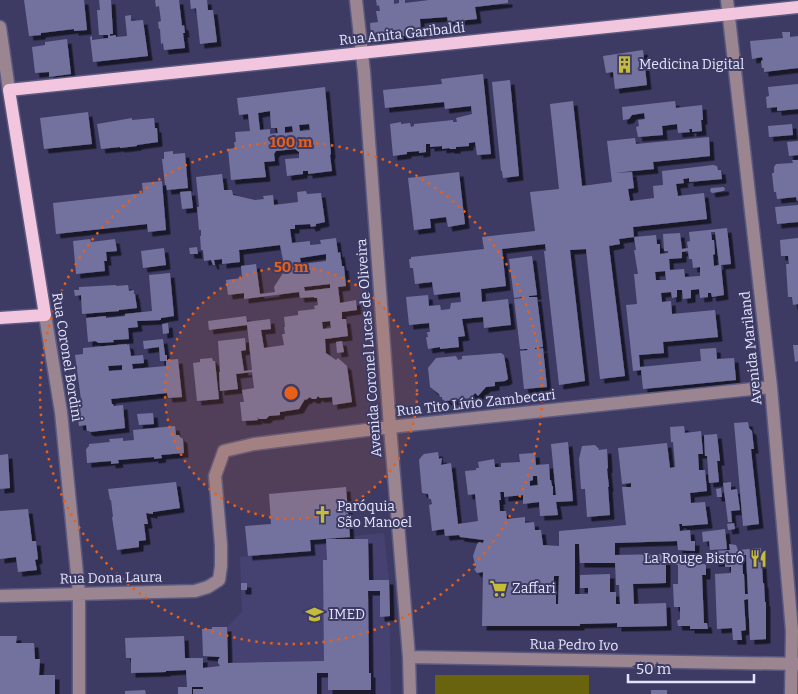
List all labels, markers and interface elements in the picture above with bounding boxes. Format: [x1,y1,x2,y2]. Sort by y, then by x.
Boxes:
street label: Rua Anita Garibaldi [338,19,466,49]
building icon: Medicina Digital [615,54,635,74]
place label: Medicina Digital [639,56,744,73]
text: 100 m [270,133,313,151]
street label: Avenida Coronel Lucas de Oliveira [353,238,385,458]
text: 50 m [274,258,309,276]
street label: Avenida Mariland [737,290,765,406]
street label: Rua Coronel Bordini [48,291,86,423]
centre of rings [282,384,300,402]
street label: Rua Tito Lívio Zambecari [396,386,556,420]
place label: Paróquia São Manoel [337,498,412,531]
church icon: Paróquia São Manoel [313,504,333,524]
restaurant icon: La Rouge Bistrô [748,548,768,568]
place label: La Rouge Bistrô [644,550,744,567]
street label: Rua Dona Laura [59,569,163,587]
supermarket icon: Zaffari [488,578,508,598]
place label: Zaffari [512,580,556,597]
school or university icon: IMED [305,604,325,624]
place label: IMED [329,606,365,623]
street label: Rua Pedro Ivo [530,636,618,654]
scale bar [628,652,754,684]
text: 50 m [636,660,672,678]

